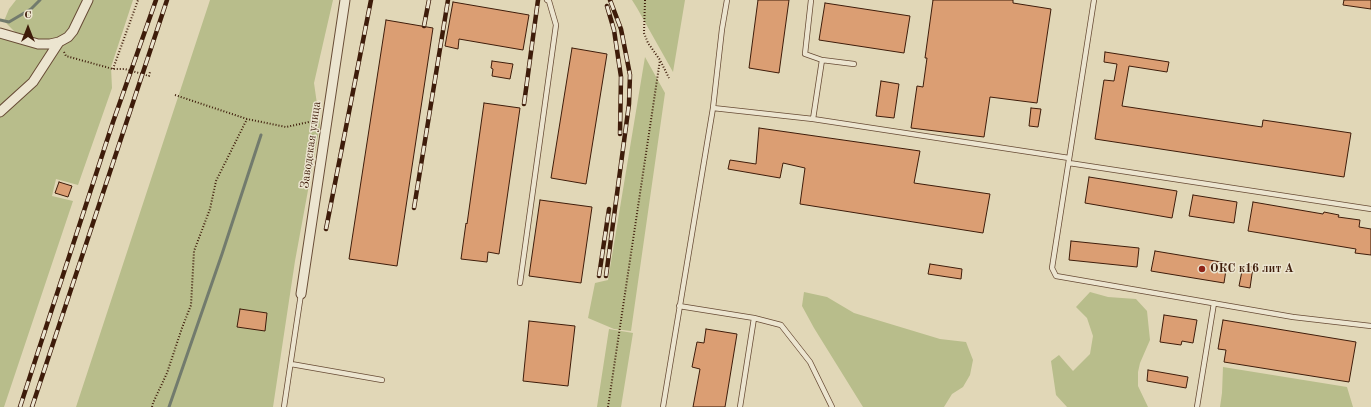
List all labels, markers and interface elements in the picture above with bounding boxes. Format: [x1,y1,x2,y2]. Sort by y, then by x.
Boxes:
north arrow [8,8,48,48]
text: С [24,10,32,21]
street label: Заводская улица [298,100,324,190]
place label: ОКС к16 лит А [1210,262,1294,276]
marker: ОКС к16 лит А [1197,264,1207,274]

